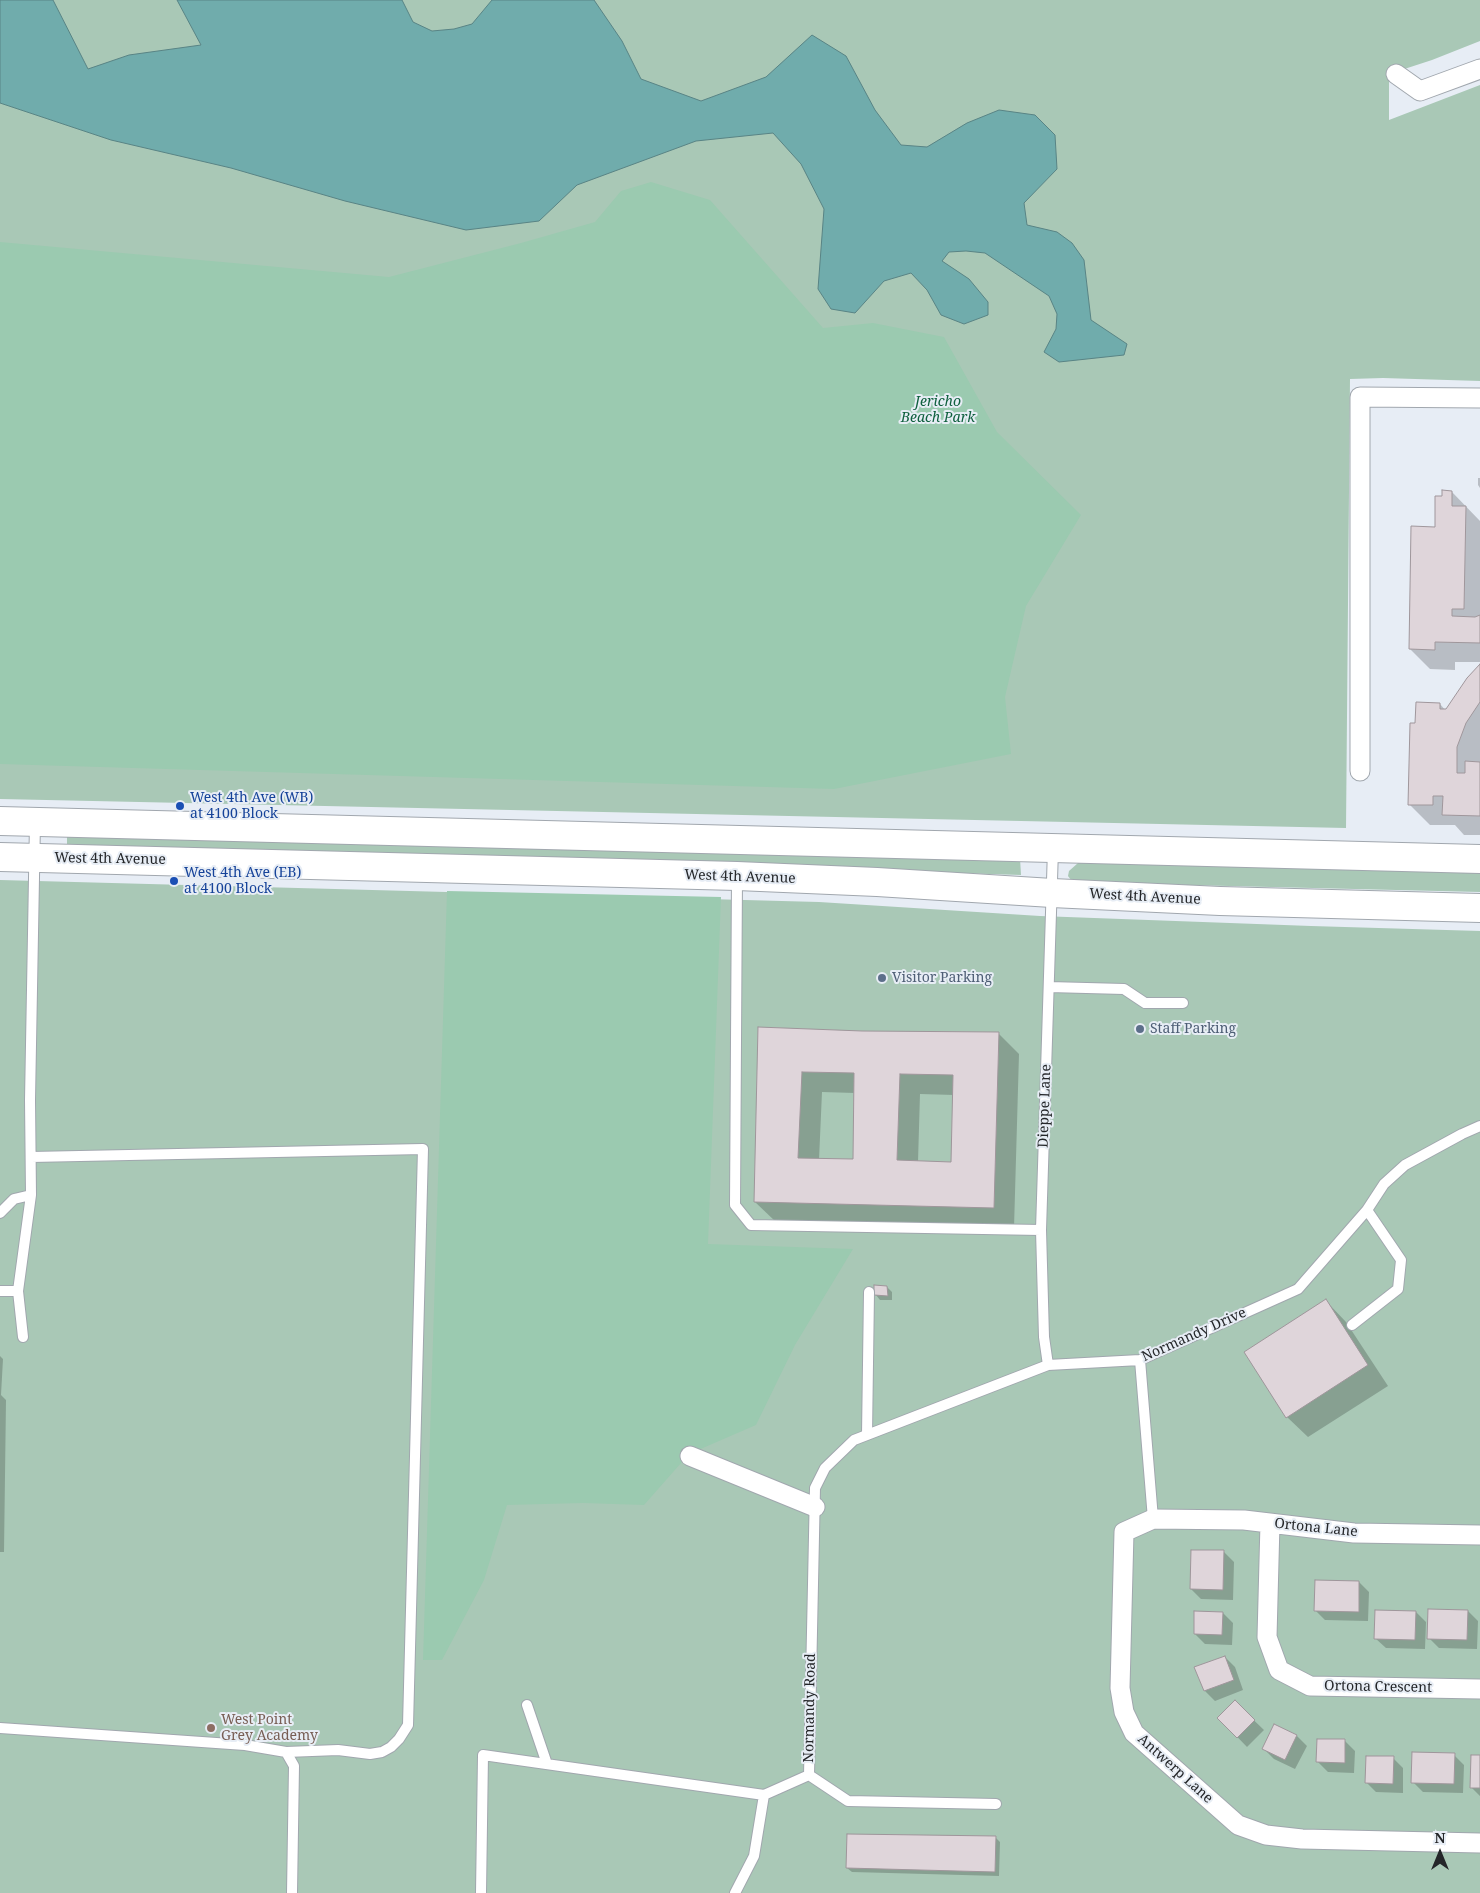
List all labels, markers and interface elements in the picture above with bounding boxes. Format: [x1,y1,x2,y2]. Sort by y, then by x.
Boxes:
park label: Jericho Beach Park [901,394,975,427]
place label: West 4th Ave (WB) at 4100 Block [190,790,313,822]
marker: West 4th Ave (WB) at 4100 Block [174,800,186,812]
street label: West 4th Avenue [54,850,166,868]
place label: West 4th Ave (EB) at 4100 Block [184,865,301,898]
street label: West 4th Avenue [684,867,796,887]
marker: West 4th Ave (EB) at 4100 Block [168,875,180,887]
street label: West 4th Avenue [1089,886,1201,908]
place label: Visitor Parking [892,970,992,986]
marker: Visitor Parking [876,972,888,984]
place label: Staff Parking [1150,1021,1236,1037]
marker: Staff Parking [1134,1023,1146,1035]
street label: Dieppe Lane [1035,1064,1055,1148]
street label: Normandy Drive [1139,1304,1249,1366]
street label: Ortona Lane [1274,1515,1358,1541]
street label: Normandy Road [801,1653,819,1763]
street label: Ortona Crescent [1324,1678,1432,1696]
place label: West Point Grey Academy [221,1712,318,1744]
marker: West Point Grey Academy [205,1722,217,1734]
street label: Antwerp Lane [1134,1731,1216,1807]
north arrow [1415,1828,1465,1878]
text: N [1434,1828,1446,1847]

